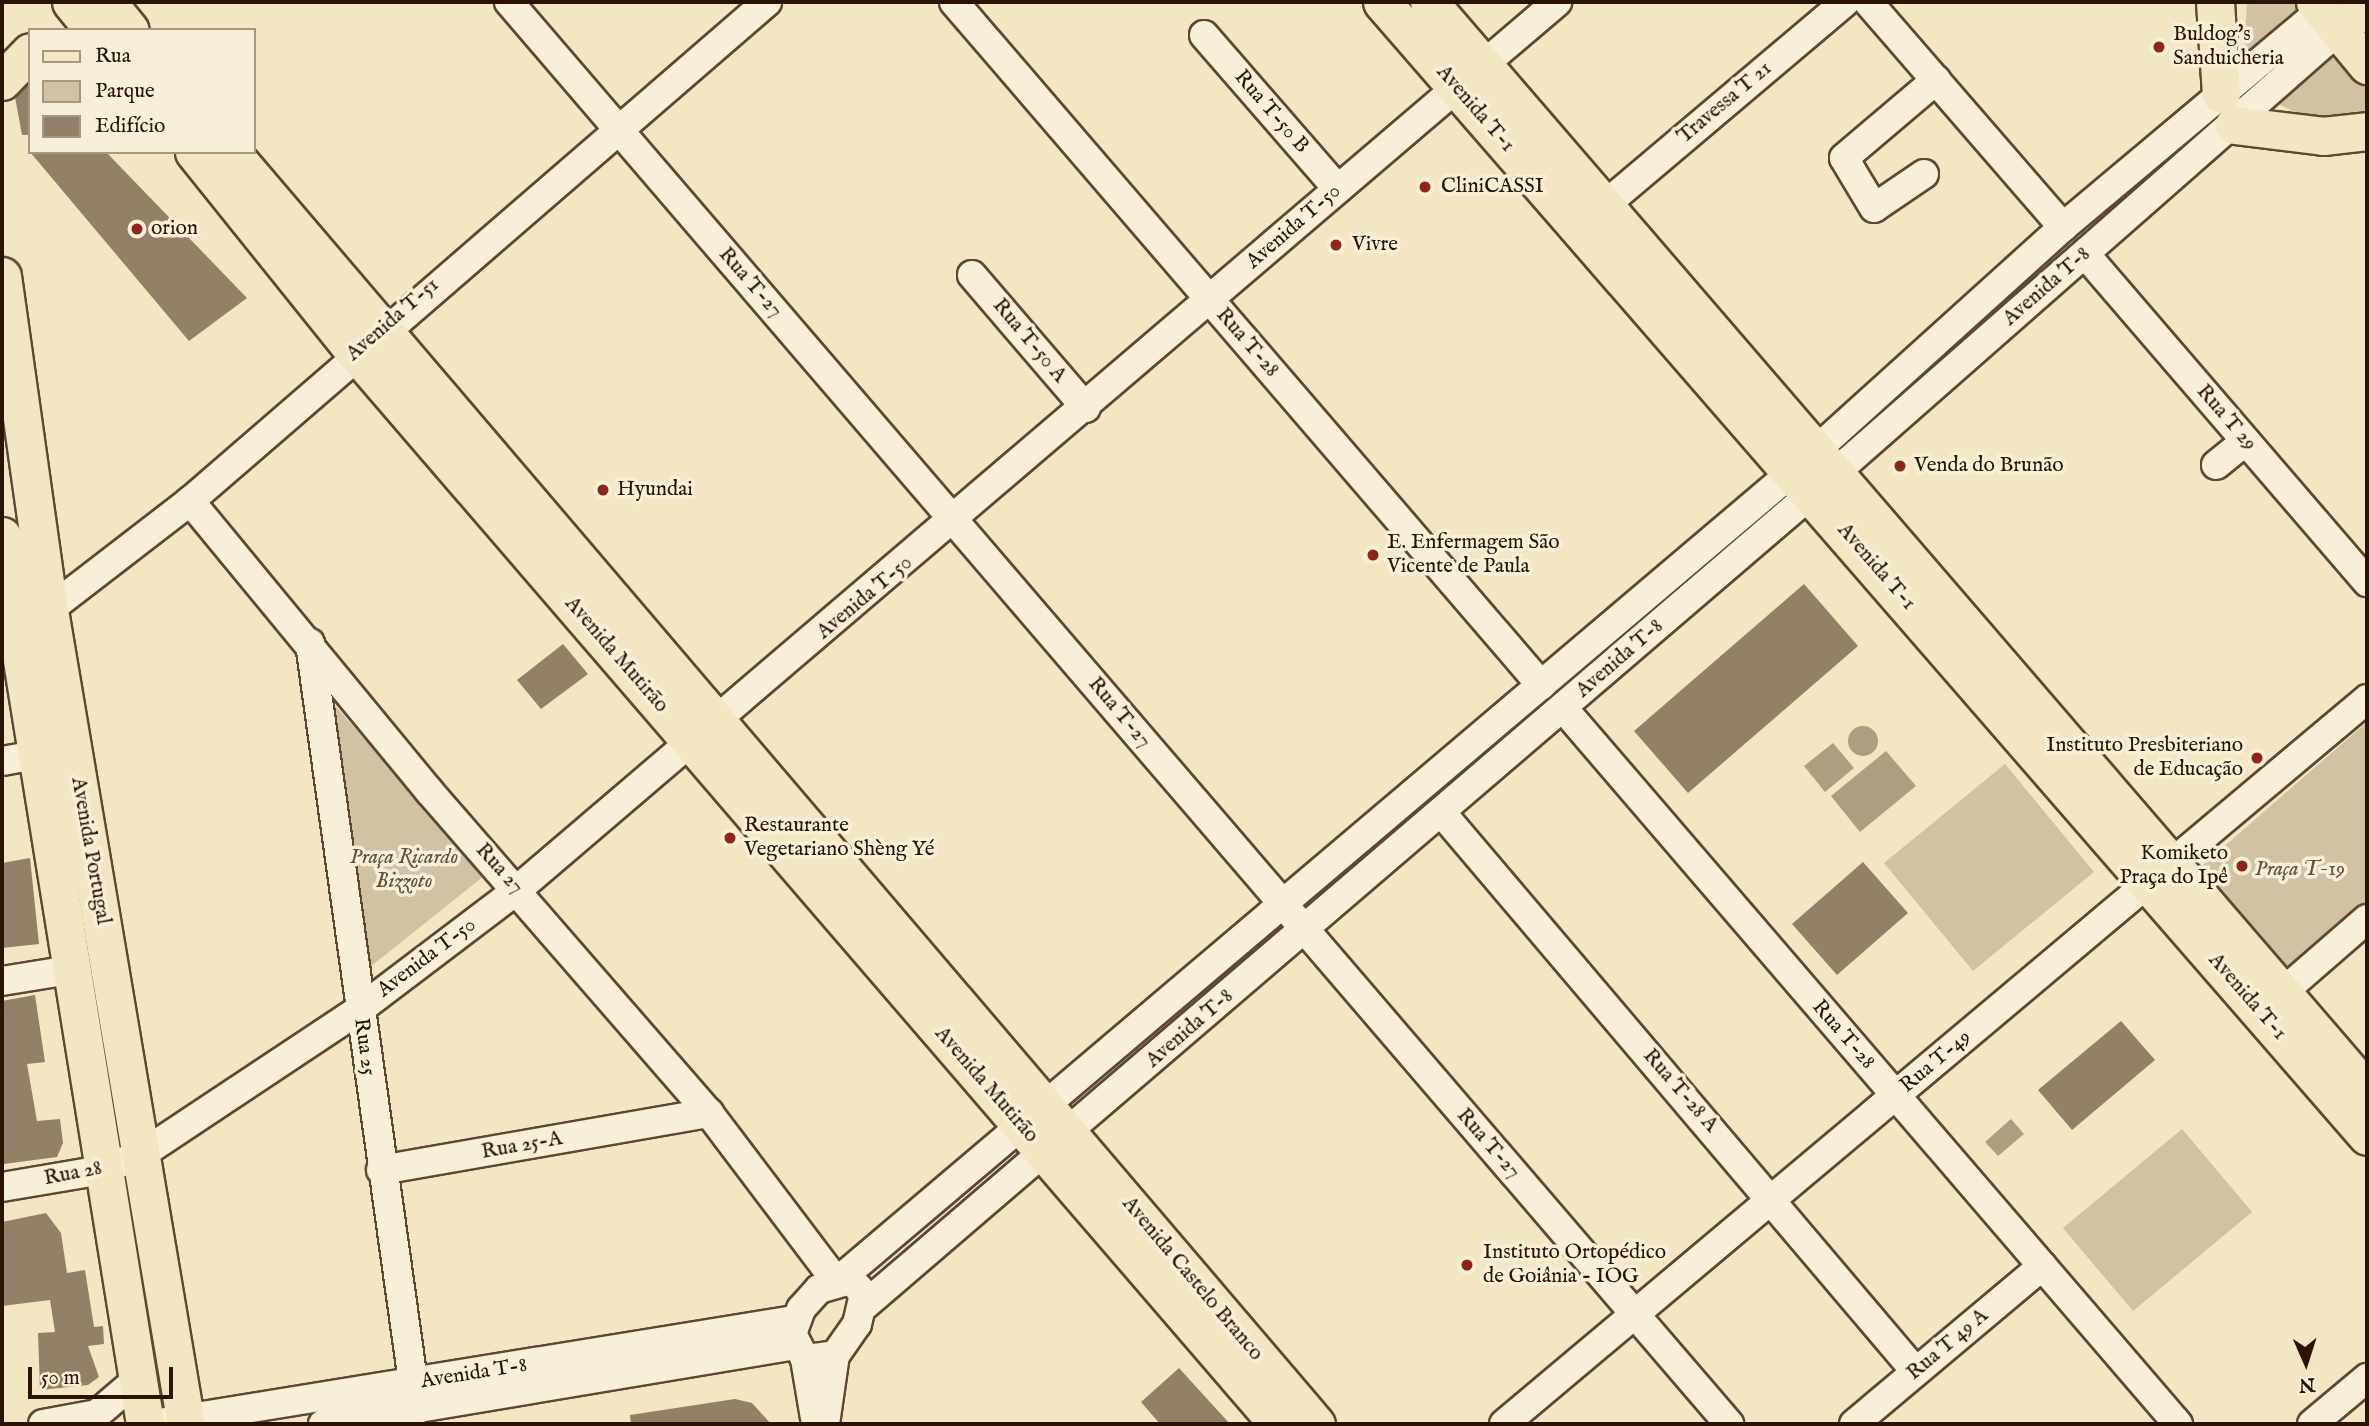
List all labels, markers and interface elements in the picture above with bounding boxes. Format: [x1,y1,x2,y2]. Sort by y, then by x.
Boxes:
place label: Buldog's Sanduicheria [2173,22,2284,72]
legend [28,28,256,154]
marker: Buldog's Sanduicheria [2151,39,2167,55]
text: Rua [95,43,131,70]
street label: Travessa T 21 [1673,56,1777,150]
street label: Avenida T-1 [1430,60,1520,158]
street label: Rua T-50 B [1228,65,1314,159]
text: Parque [95,78,155,105]
text: Edifício [95,113,165,140]
place label: CliniCASSI [1441,174,1544,200]
marker: CliniCASSI [1415,177,1435,197]
street label: Avenida T-50 [1242,179,1346,275]
place label: orion [151,216,198,242]
marker: orion [129,221,145,237]
place label: Vivre [1352,232,1398,258]
marker: Vivre [1326,235,1346,255]
street label: Avenida T-8 [1998,242,2096,332]
street label: Rua T-27 [713,243,787,323]
street label: Avenida T-51 [341,273,445,367]
street label: Rua T-50 A [987,294,1071,388]
street label: Rua T-28 [1210,303,1284,383]
street label: Rua T 29 [2190,380,2262,456]
place label: Venda do Brunão [1914,453,2064,479]
marker: Venda do Brunão [1892,458,1908,474]
place label: Hyundai [617,477,693,503]
marker: Hyundai [595,482,611,498]
street label: Avenida T-1 [1831,518,1921,616]
place label: E. Enfermagem São Vicente de Paula [1387,530,1560,580]
marker: E. Enfermagem São Vicente de Paula [1365,547,1381,563]
street label: Avenida T-50 [812,551,918,645]
street label: Avenida Mutirão [559,592,673,718]
street label: Avenida T-8 [1571,614,1669,704]
street label: Rua T-27 [1082,672,1156,754]
place label: Instituto Presbiteriano de Educação [2046,733,2243,783]
marker: Instituto Presbiteriano de Educação [2249,750,2265,766]
street label: Avenida Portugal [65,775,115,927]
place label: Restaurante Vegetariano Shèng Yé [744,813,934,863]
marker: Restaurante Vegetariano Shèng Yé [722,830,738,846]
street label: Rua 27 [470,838,528,900]
place label: Komiketo Praça do Ipê [2119,841,2228,891]
park label: Praça Ricardo Bizzoto [350,845,458,895]
park label: Praça T-19 [2255,857,2345,883]
marker: Komiketo Praça do Ipê [2234,858,2250,874]
street label: Avenida T-50 [373,913,481,1003]
street label: Avenida T-1 [2202,948,2292,1046]
street label: Avenida T-8 [1141,984,1239,1074]
street label: Rua T-28 [1806,995,1880,1075]
street label: Rua 25 [347,1017,381,1077]
street label: Avenida Mutirão [929,1022,1043,1148]
street label: Rua T-49 [1895,1025,1977,1099]
street label: Rua T-28 A [1637,1044,1723,1138]
street label: Rua T-27 [1451,1104,1525,1184]
street label: Rua 25-A [480,1126,564,1166]
street label: Rua 28 [42,1156,104,1192]
street label: Avenida Castelo Branco [1116,1192,1268,1366]
place label: Instituto Ortopédico de Goiânia - IOG [1483,1240,1666,1290]
marker: Instituto Ortopédico de Goiânia - IOG [1457,1255,1477,1275]
street label: Rua T 49 A [1902,1304,1994,1386]
north arrow [2271,1328,2341,1398]
scale bar [32,1352,177,1396]
street label: Avenida T-8 [419,1353,529,1395]
text: 50 m [41,1365,80,1392]
text: N [2298,1372,2316,1396]

